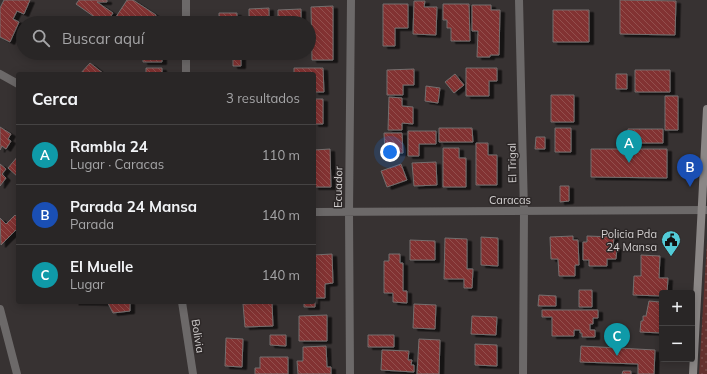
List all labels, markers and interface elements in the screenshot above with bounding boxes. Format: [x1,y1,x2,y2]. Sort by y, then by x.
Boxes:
search box [16,16,316,60]
icon: search [30,27,52,49]
text: Buscar aquí [62,29,144,48]
text: Cerca [32,88,78,109]
text: 3 resultados [226,90,300,106]
pin: A [616,130,642,163]
text: Rambla 24 [70,137,148,156]
your location [380,142,400,162]
street label: El Trigal [505,143,519,183]
text: A [40,147,50,163]
text: 110 m [262,147,300,163]
pin: B [677,154,703,187]
text: Lugar · Caracas [70,156,164,172]
street label: Ecuador [331,166,345,208]
street label: Caracas [489,193,531,207]
text: Parada 24 Mansa [70,197,197,216]
text: B [41,207,49,223]
text: 140 m [262,207,300,223]
text: Parada [70,216,114,232]
place label: Policia Pda 24 Mansa [601,227,657,254]
public building icon: Policia Pda 24 Mansa [660,229,682,257]
text: El Muelle [70,257,133,276]
text: C [41,267,49,283]
text: 140 m [262,267,300,283]
text: Lugar [70,276,105,292]
map controls [659,290,695,362]
button: + [659,290,695,326]
street label: Bolivia [188,318,208,354]
pin: C [604,323,630,356]
button: − [659,326,695,362]

